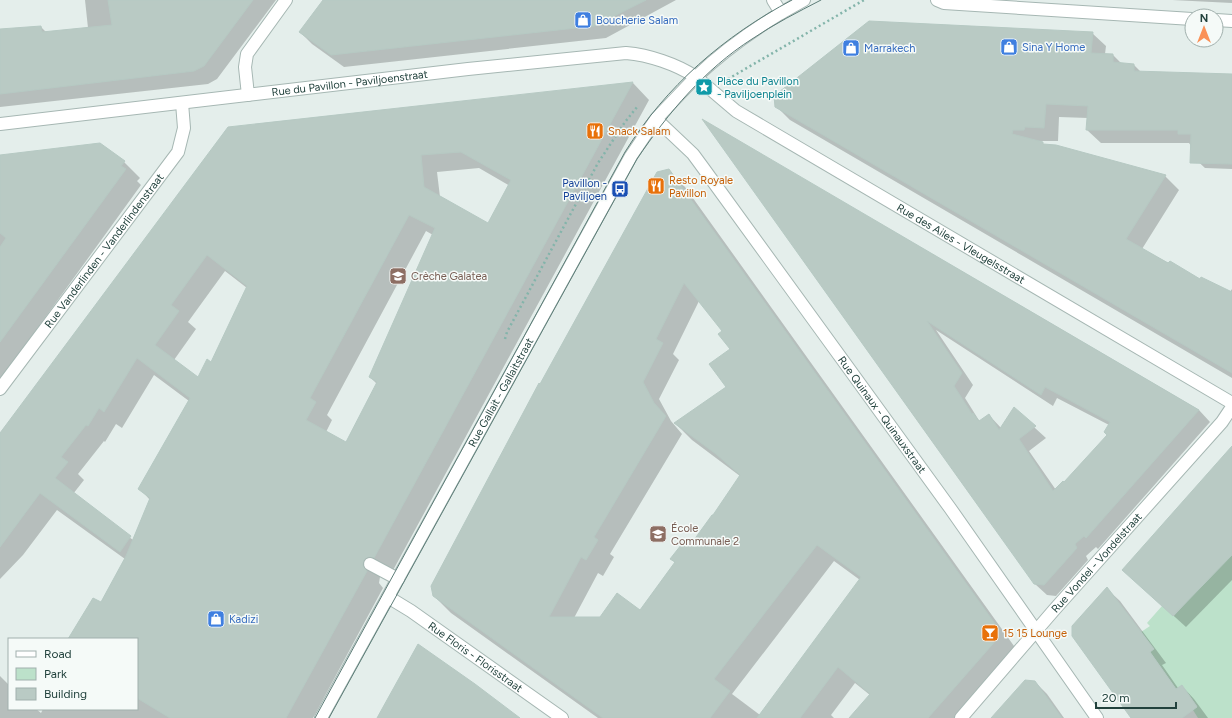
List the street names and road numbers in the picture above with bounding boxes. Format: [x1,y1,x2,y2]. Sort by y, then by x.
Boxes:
street label: Rue du Pavillon - Paviljoenstraat [271,67,428,99]
street label: Rue Vanderlinden - Vanderlindenstraat [42,171,166,331]
street label: Rue des Ailes - Vleugelsstraat [895,201,1027,286]
street label: Rue Gallait - Gallaitstraat [465,335,536,449]
street label: Rue Quinaux - Quinauxstraat [836,354,929,476]
street label: Rue Vondel - Vondelstraat [1048,510,1144,615]
street label: Rue Floris - Florisstraat [426,619,525,695]

